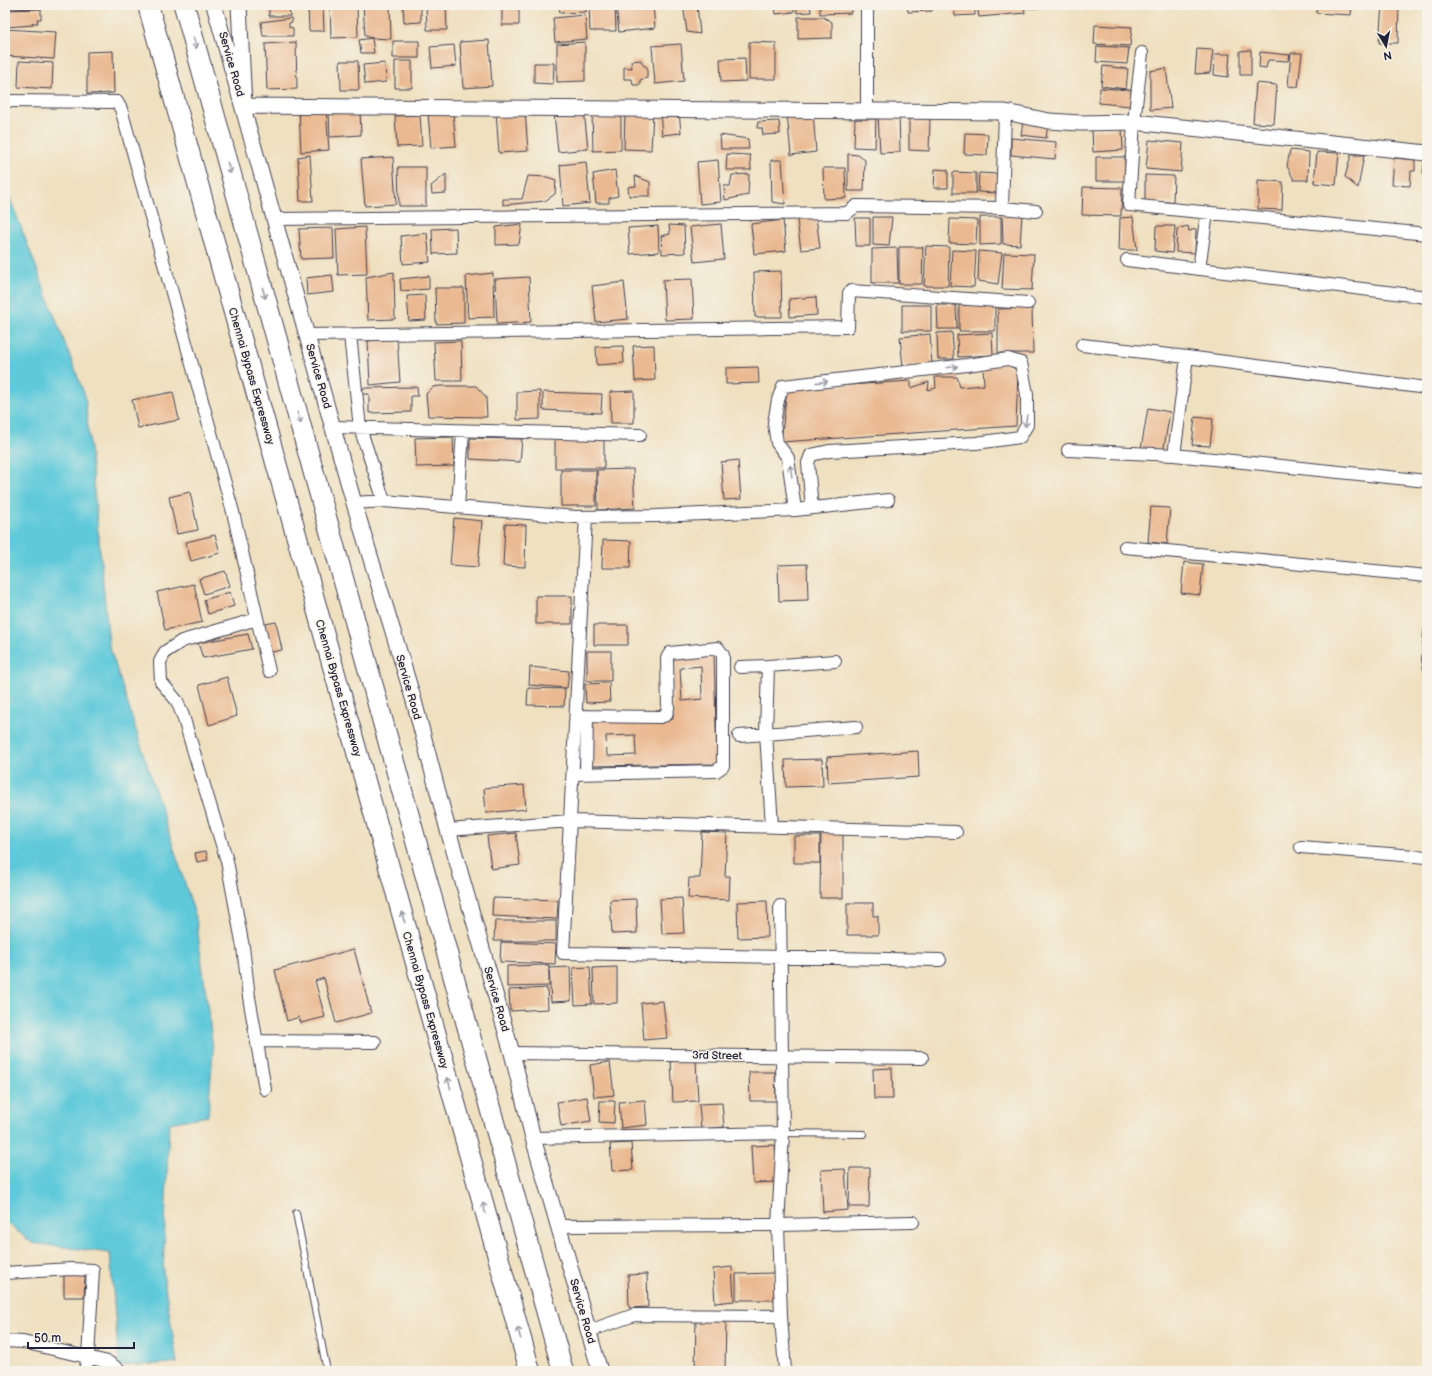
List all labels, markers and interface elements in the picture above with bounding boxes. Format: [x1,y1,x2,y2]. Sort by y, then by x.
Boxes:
north arrow [1366,26,1406,66]
street label: Service Road [216,30,247,98]
one-way arrow [191,36,199,49]
text: N [1382,48,1393,62]
one-way arrow [226,161,233,174]
one-way arrow [261,286,268,299]
street label: Chennai Bypass Expressway [226,306,277,446]
street label: Service Road [303,342,334,410]
one-way arrow [945,363,958,371]
one-way arrow [815,378,828,386]
one-way arrow [296,412,303,425]
one-way arrow [1022,415,1030,428]
one-way arrow [787,465,795,478]
street label: Chennai Bypass Expressway [313,618,364,758]
street label: Service Road [393,653,424,721]
one-way arrow [399,911,406,924]
street label: Chennai Bypass Expressway [400,930,451,1070]
street label: Service Road [481,965,512,1033]
street label: 3rd Street [692,1049,743,1062]
one-way arrow [445,1077,452,1090]
one-way arrow [480,1202,487,1215]
street label: Service Road [567,1277,598,1345]
scale bar [28,1324,134,1350]
one-way arrow [515,1327,522,1340]
text: 50 m [34,1331,61,1346]

